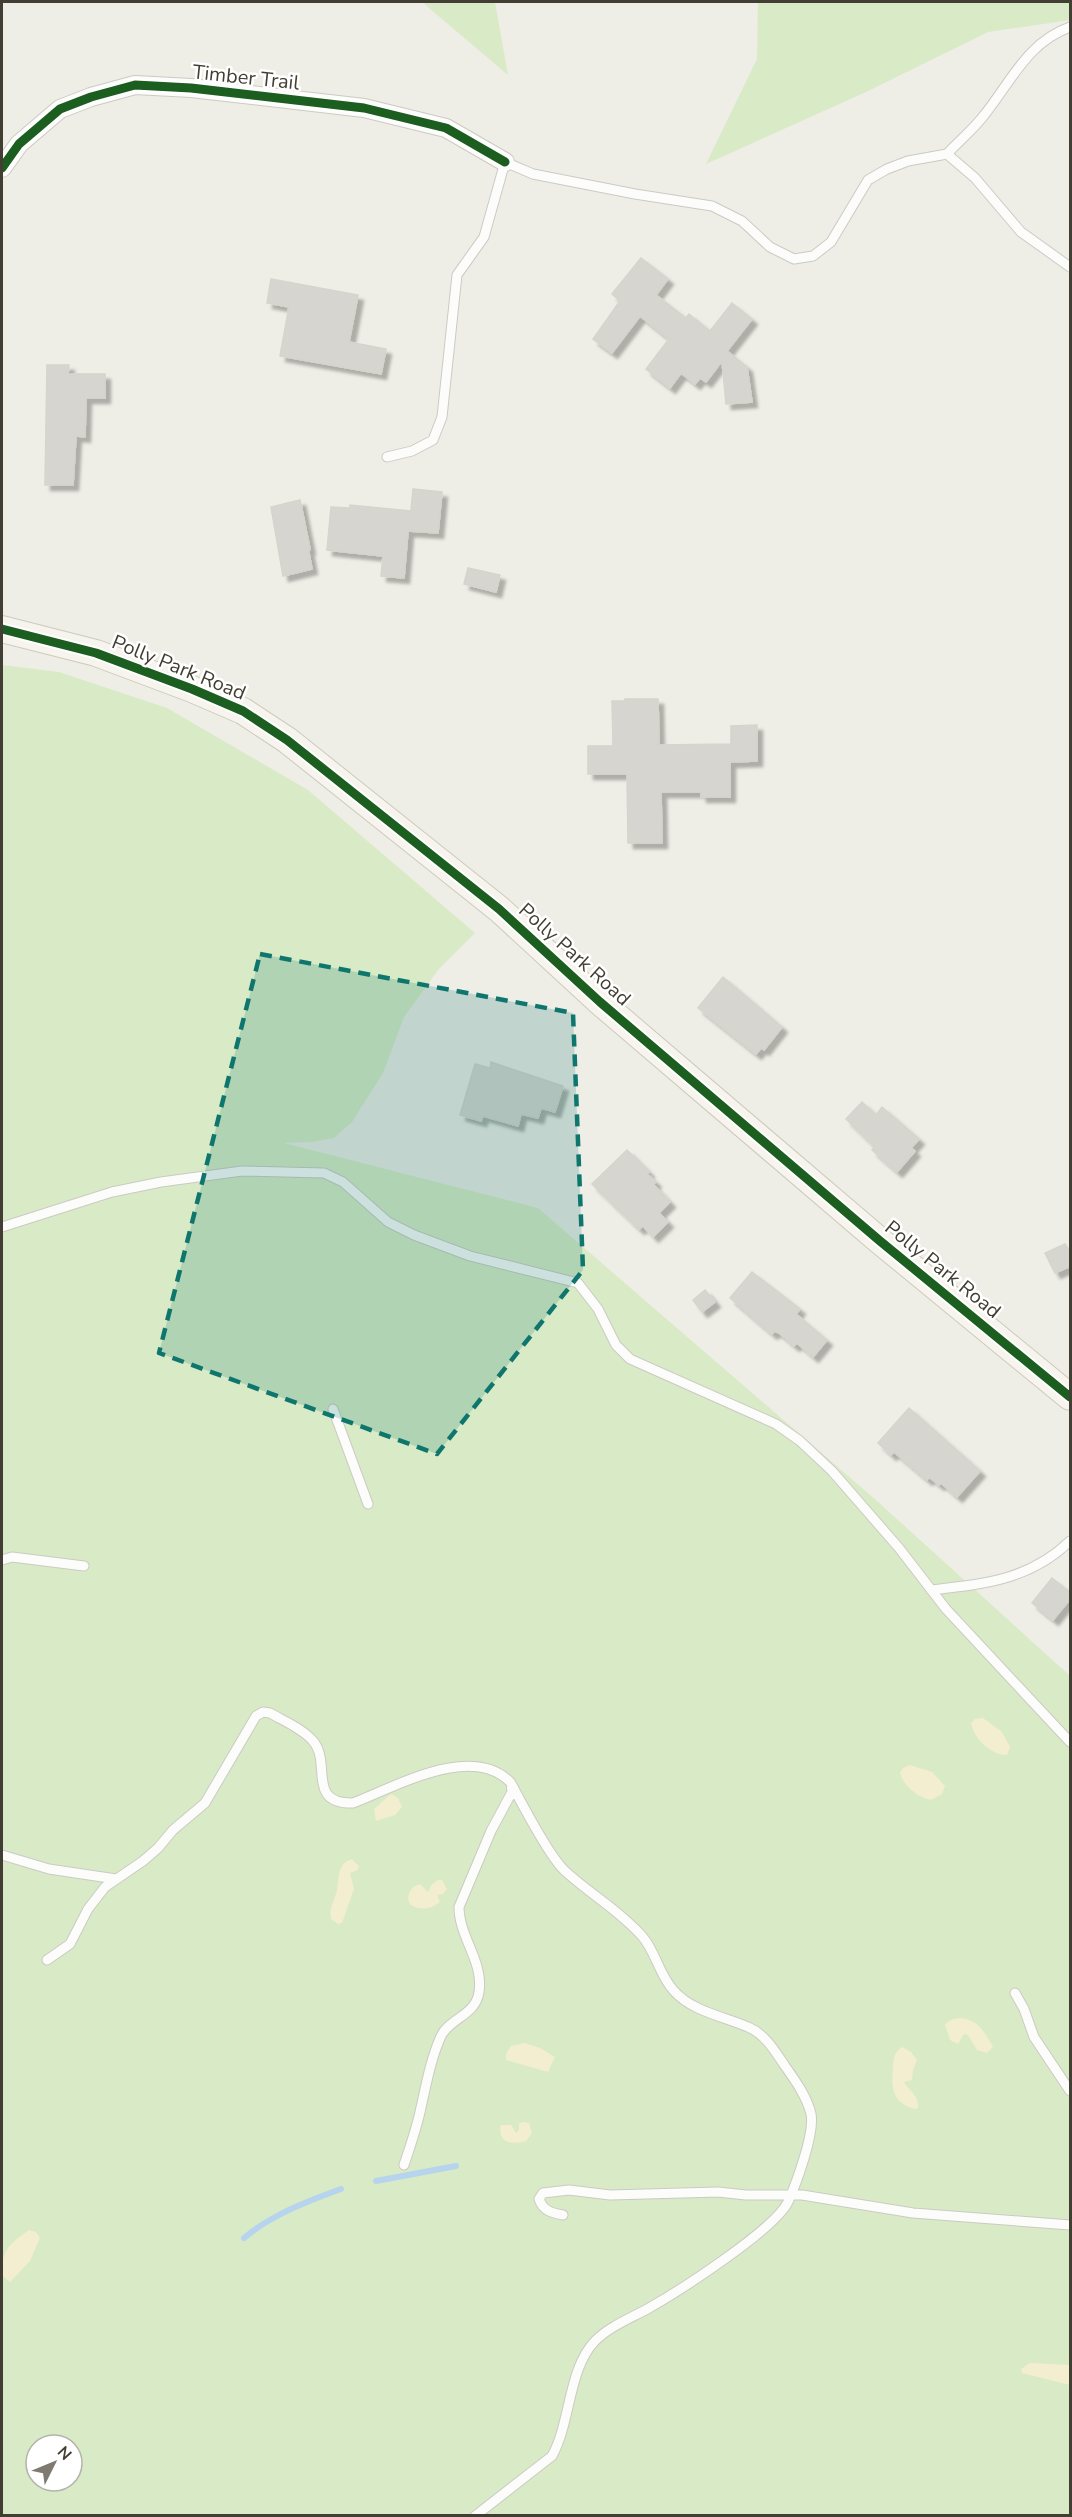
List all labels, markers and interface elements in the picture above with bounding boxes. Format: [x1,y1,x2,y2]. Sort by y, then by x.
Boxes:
street label: Timber Trail [191,58,301,97]
street label: Polly Park Road [108,628,250,707]
street label: Polly Park Road [513,897,636,1012]
street label: Polly Park Road [879,1214,1006,1325]
north arrow [24,2433,84,2493]
text: N [52,2442,76,2465]

